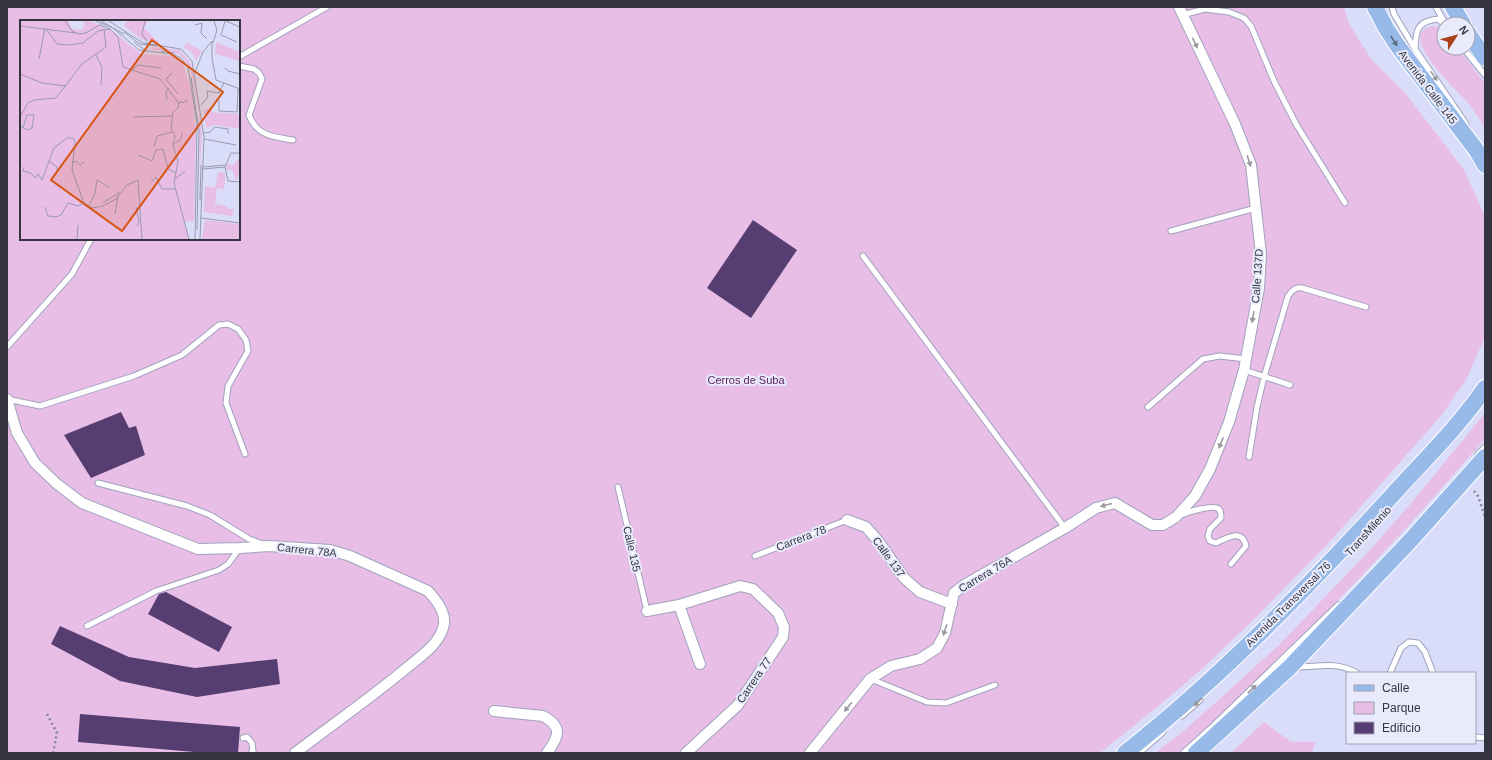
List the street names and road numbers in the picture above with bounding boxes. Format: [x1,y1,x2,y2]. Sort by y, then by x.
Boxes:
street label: Avenida Calle 145 [1396,48,1460,126]
street label: Calle 137D [1249,248,1265,304]
street label: TransMilenio [1343,504,1393,558]
street label: Carrera 78 [774,523,828,553]
street label: Calle 135 [621,525,643,573]
street label: Calle 137 [870,535,908,579]
street label: Carrera 78A [277,541,338,559]
street label: Carrera 76A [956,553,1014,595]
street label: Avenida Transversal 76 [1243,559,1333,649]
street label: Carrera 77 [734,655,774,705]

